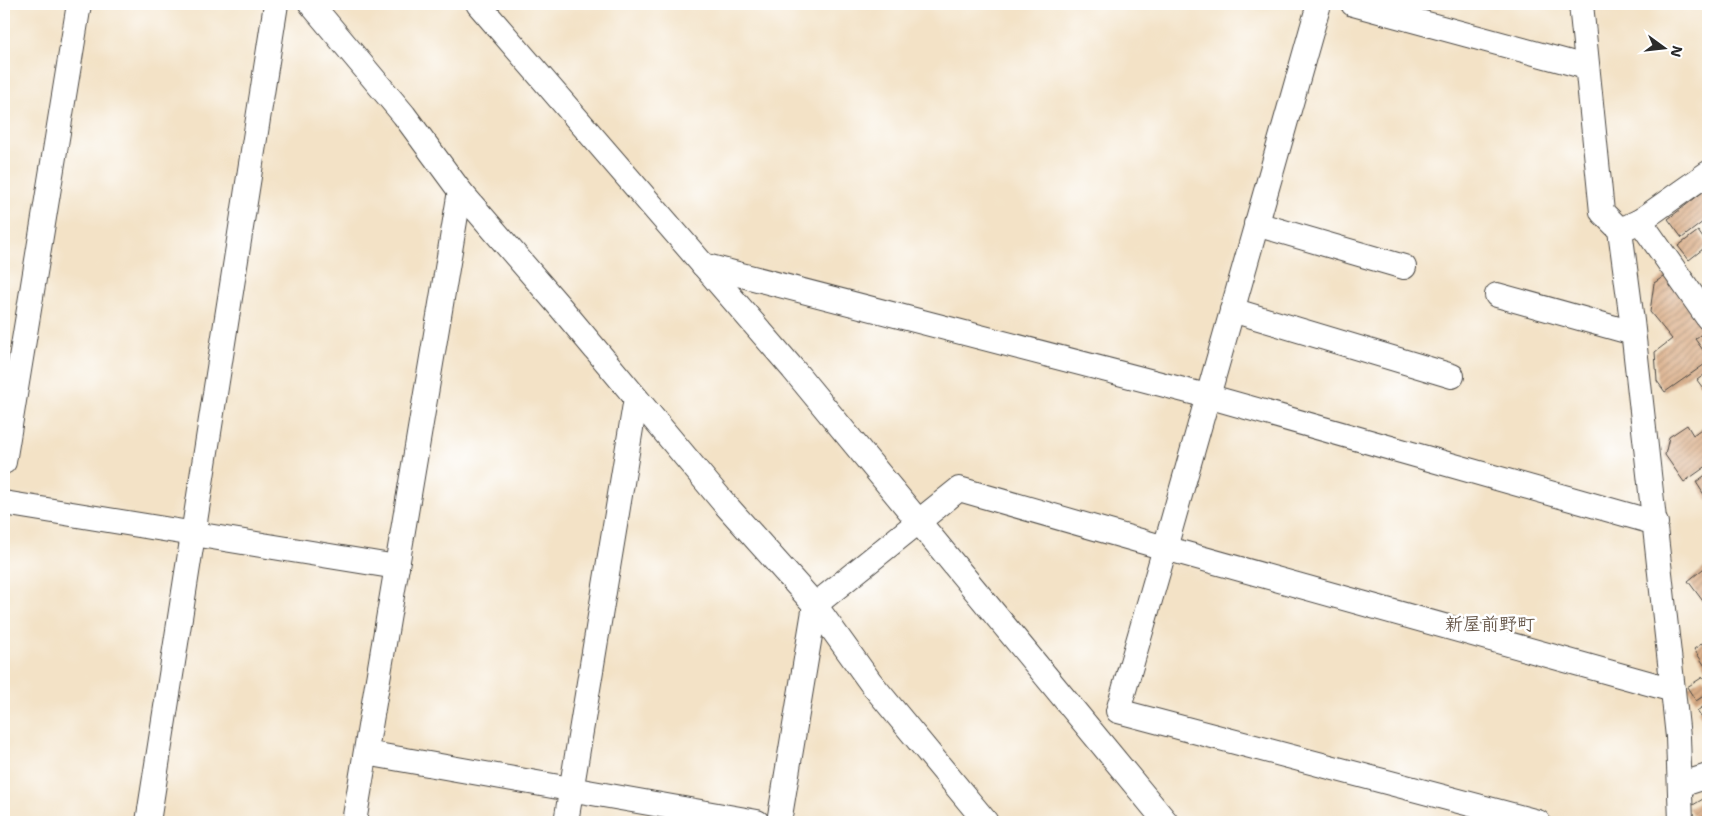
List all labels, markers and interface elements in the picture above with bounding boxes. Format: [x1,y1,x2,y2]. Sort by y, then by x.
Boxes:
north arrow [1640,22,1690,72]
text: N [1666,44,1687,59]
district label: 新屋前野町 [1445,612,1535,636]

